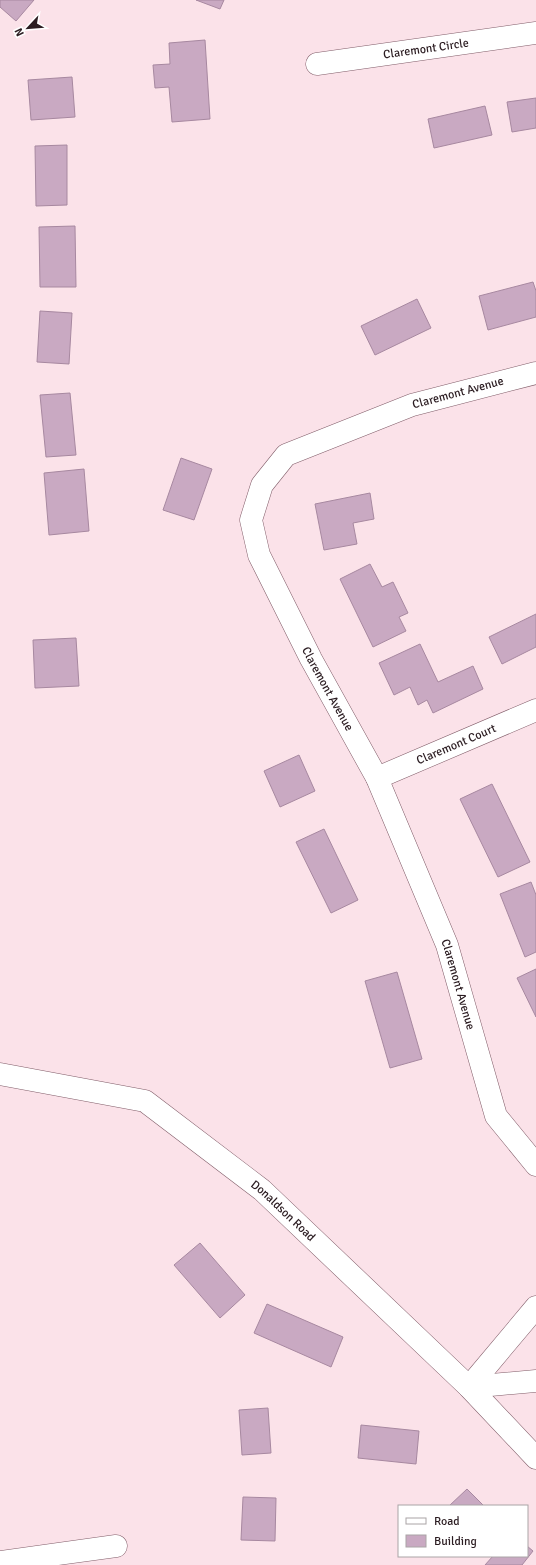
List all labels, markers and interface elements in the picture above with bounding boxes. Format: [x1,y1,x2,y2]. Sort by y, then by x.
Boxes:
north arrow [8,8,48,48]
text: N [12,26,27,38]
street label: Claremont Circle [382,35,470,62]
street label: Claremont Avenue [411,374,505,412]
street label: Claremont Avenue [299,644,357,734]
street label: Claremont Court [414,721,498,768]
street label: Claremont Avenue [438,937,478,1032]
street label: Donaldson Road [248,1177,319,1244]
legend [398,1505,528,1557]
text: Road [434,1514,460,1529]
text: Building [434,1534,477,1549]

